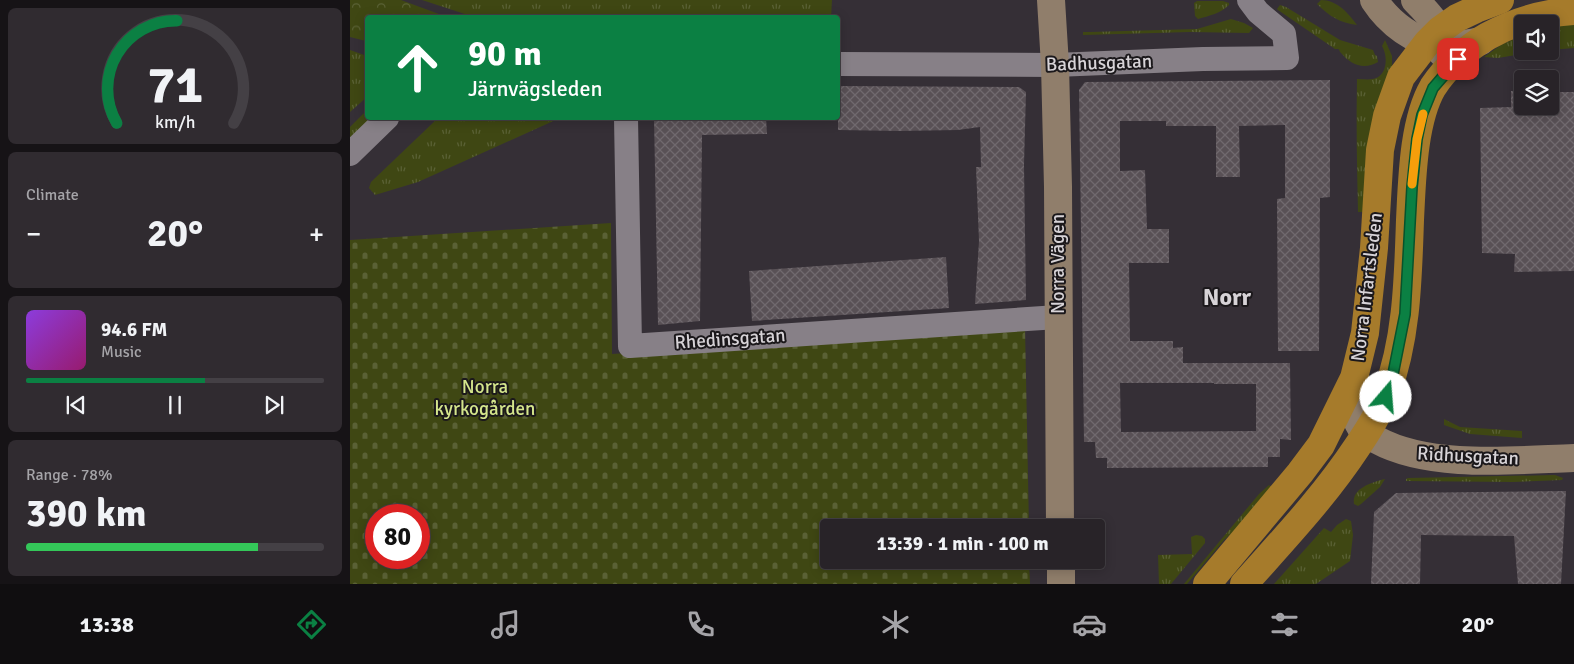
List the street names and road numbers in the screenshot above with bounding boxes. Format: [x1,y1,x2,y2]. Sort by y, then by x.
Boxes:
street label: Badhusgatan [1045,49,1153,77]
street label: Norra Infartsleden [1346,211,1388,363]
street label: Norra Vägen [1046,214,1070,314]
street label: Rhedinsgatan [674,323,786,355]
street label: Ridhusgatan [1417,441,1519,471]

